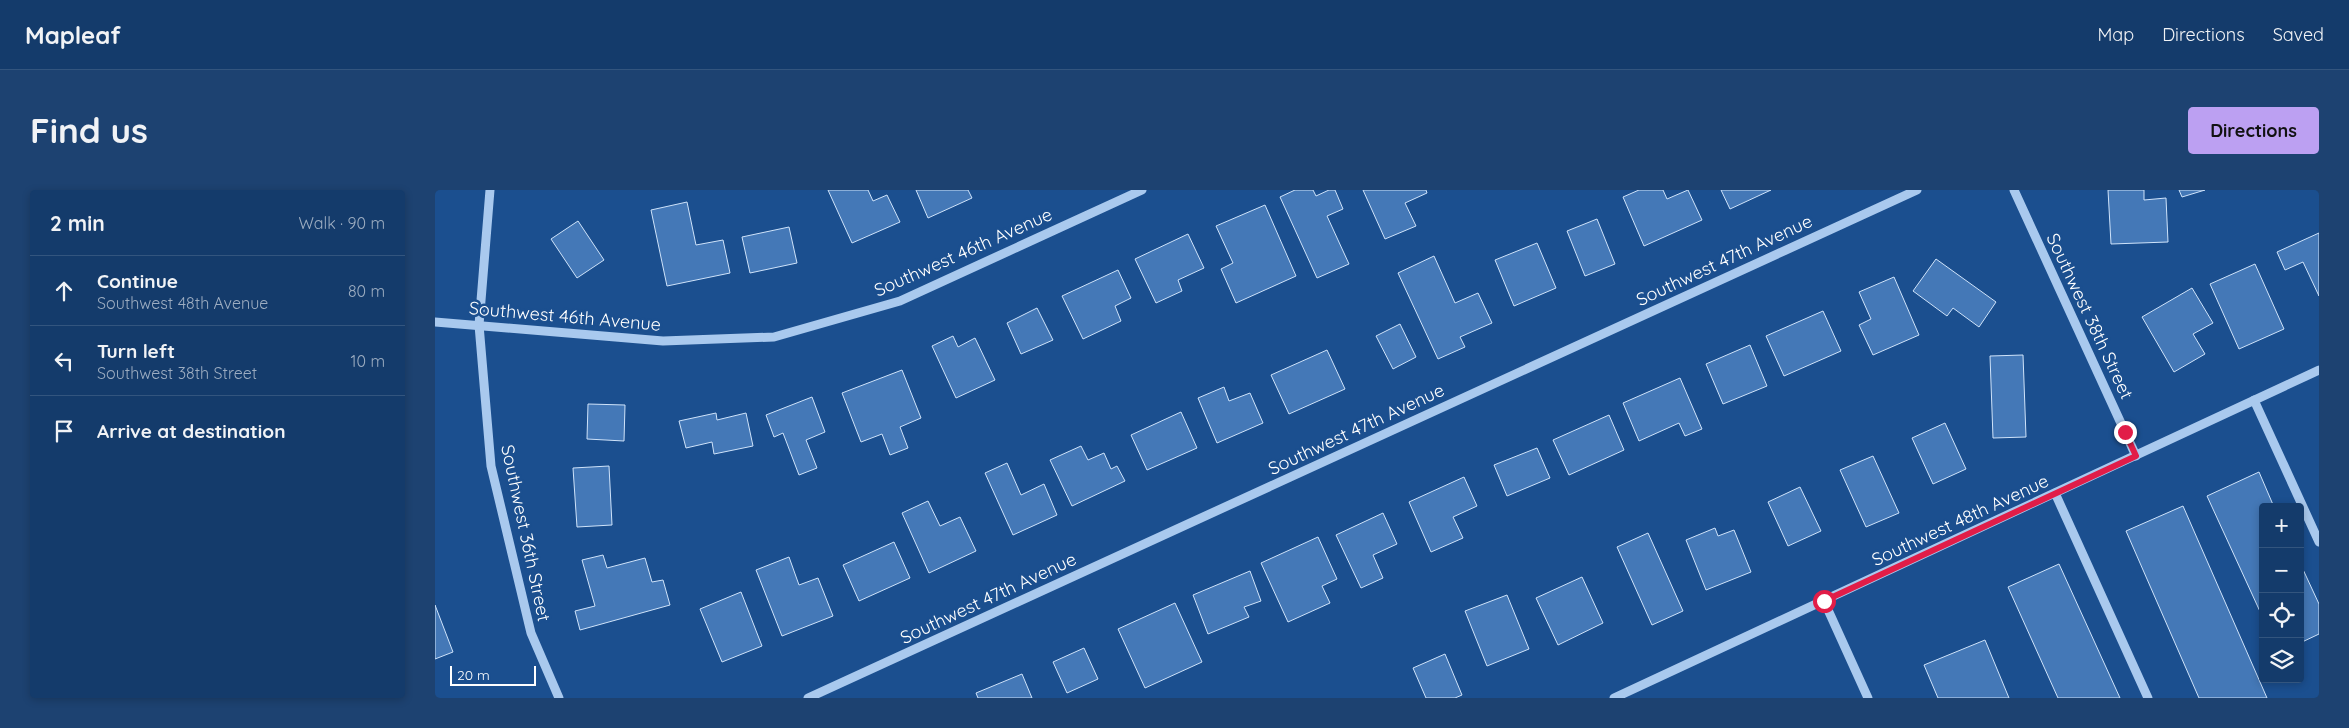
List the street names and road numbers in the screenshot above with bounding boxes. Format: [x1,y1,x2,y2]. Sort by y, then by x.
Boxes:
street label: Southwest 46th Avenue [870,202,1056,302]
street label: Southwest 47th Avenue [1632,209,1816,311]
street label: Southwest 38th Street [2041,229,2139,403]
street label: Southwest 46th Avenue [468,296,662,336]
street label: Southwest 47th Avenue [1264,378,1448,480]
street label: Southwest 36th Street [496,442,556,624]
street label: Southwest 48th Avenue [1868,469,2052,571]
street label: Southwest 47th Avenue [896,547,1080,649]

